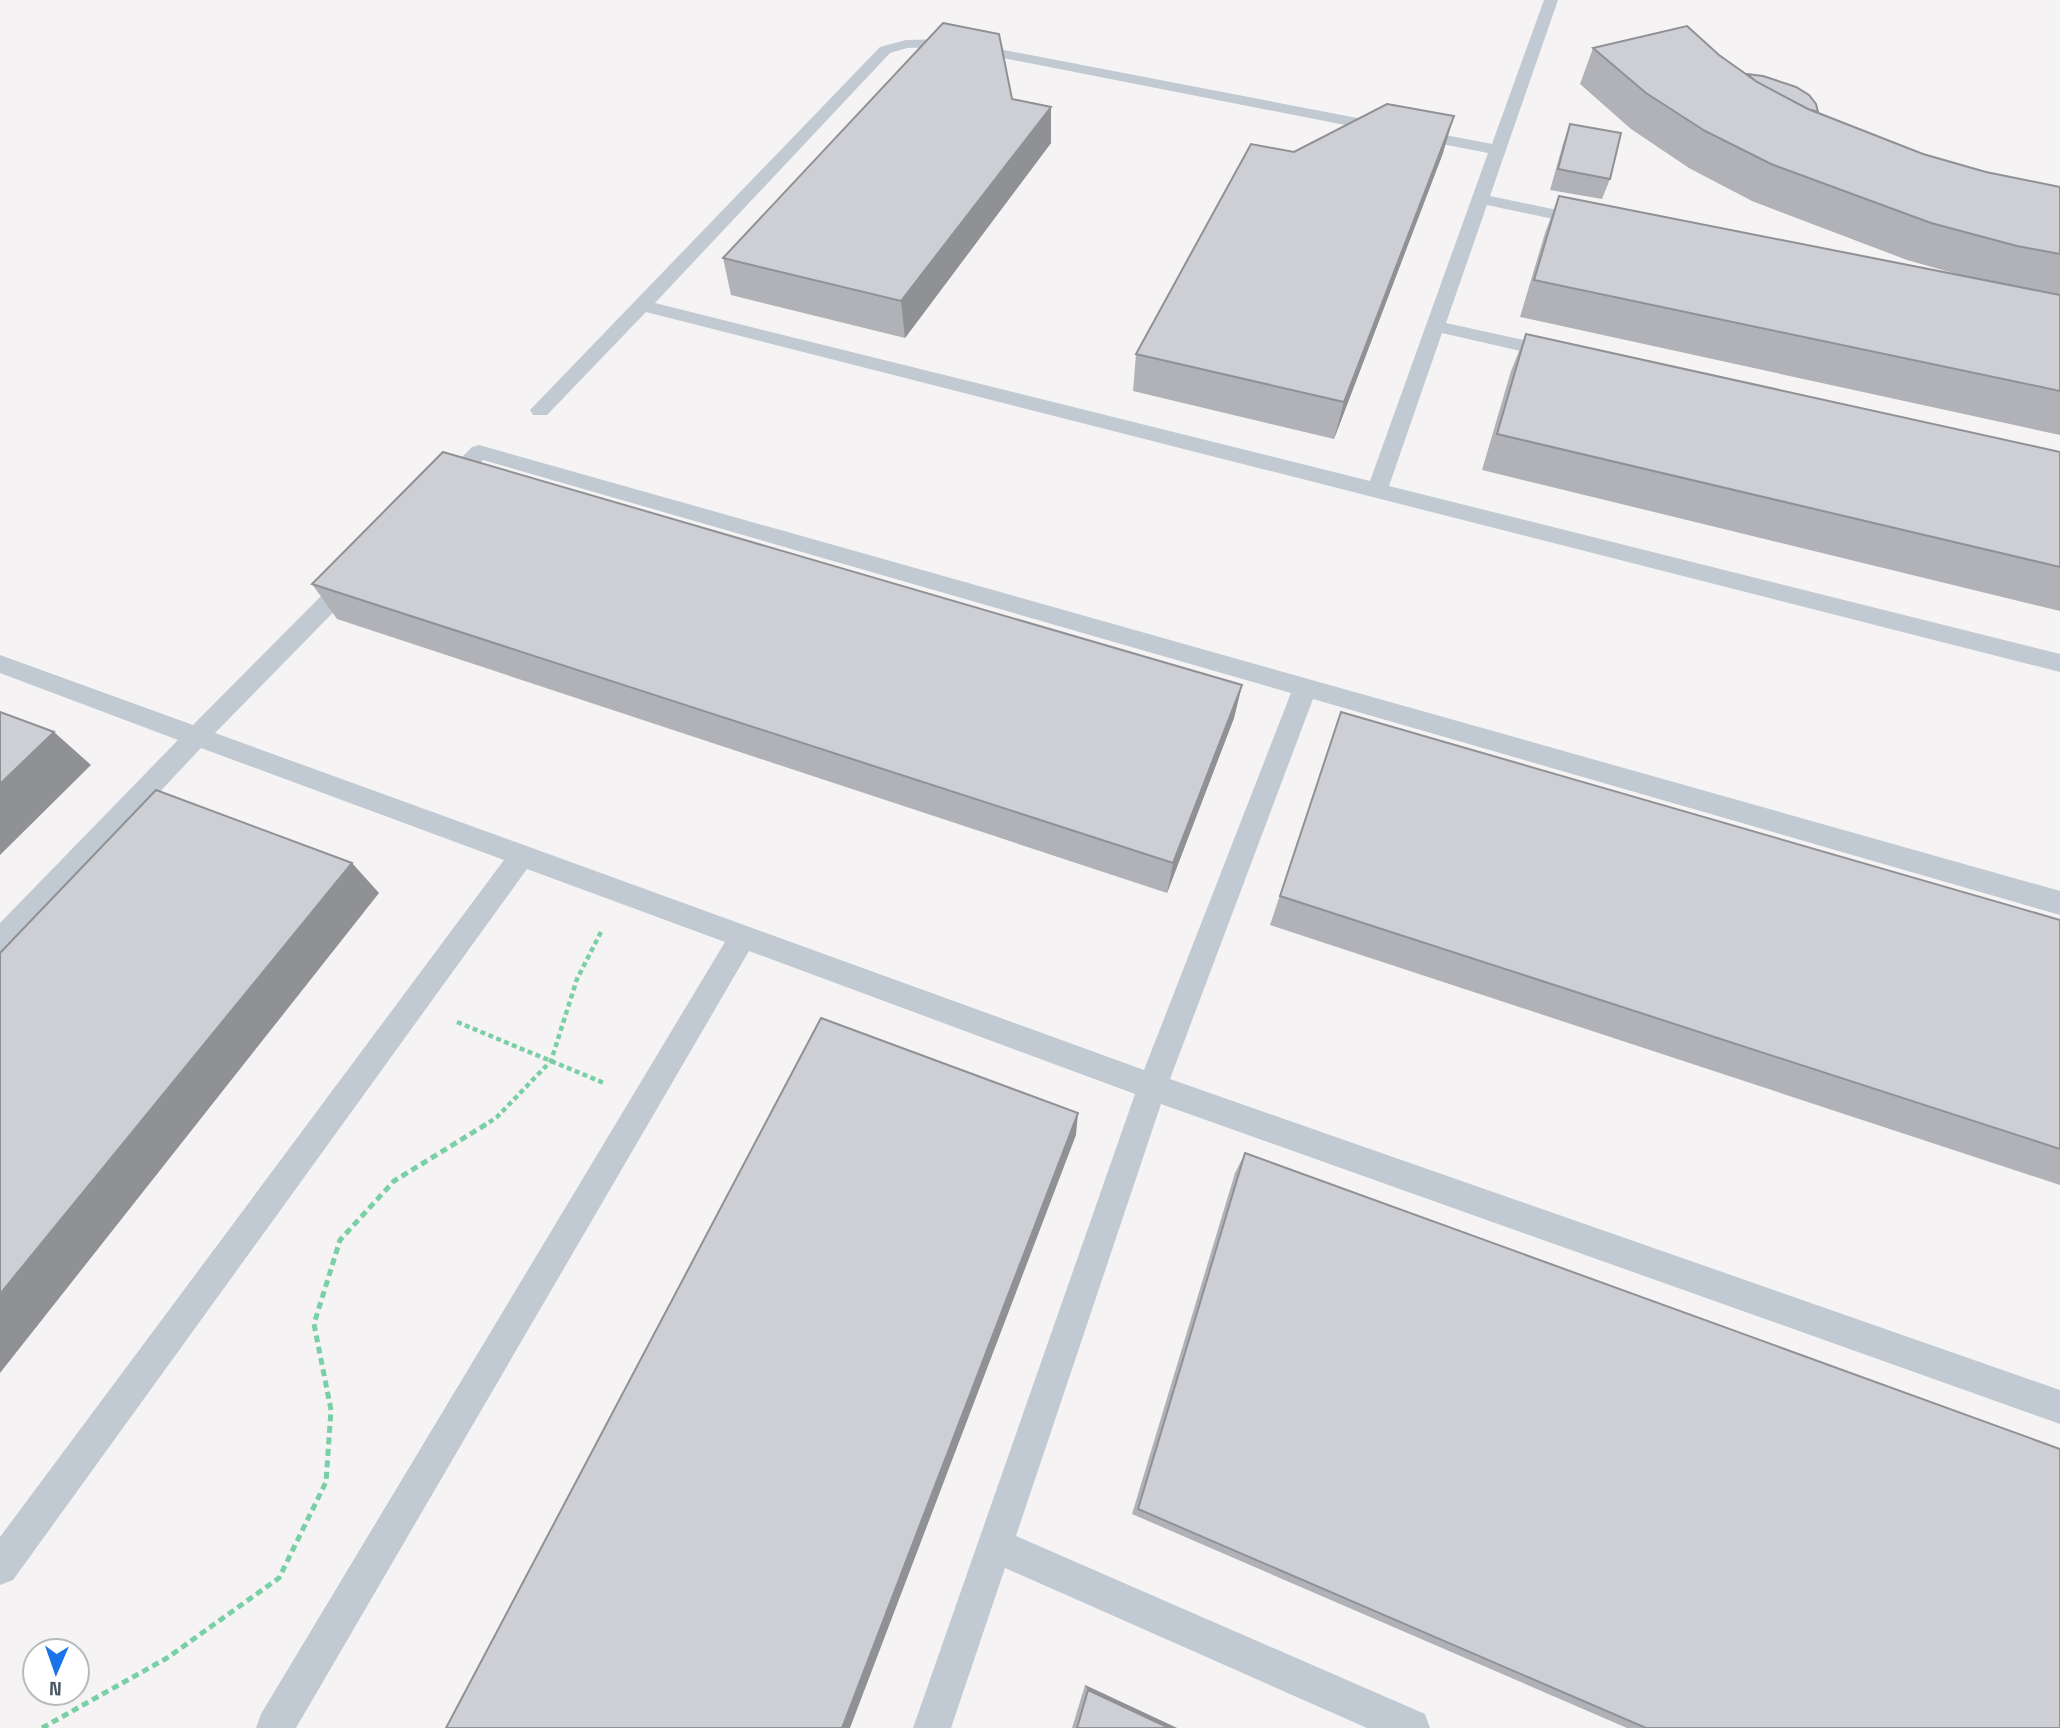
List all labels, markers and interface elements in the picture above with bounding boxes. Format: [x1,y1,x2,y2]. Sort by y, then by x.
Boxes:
north arrow [21,1637,91,1707]
text: N [49,1676,62,1701]

